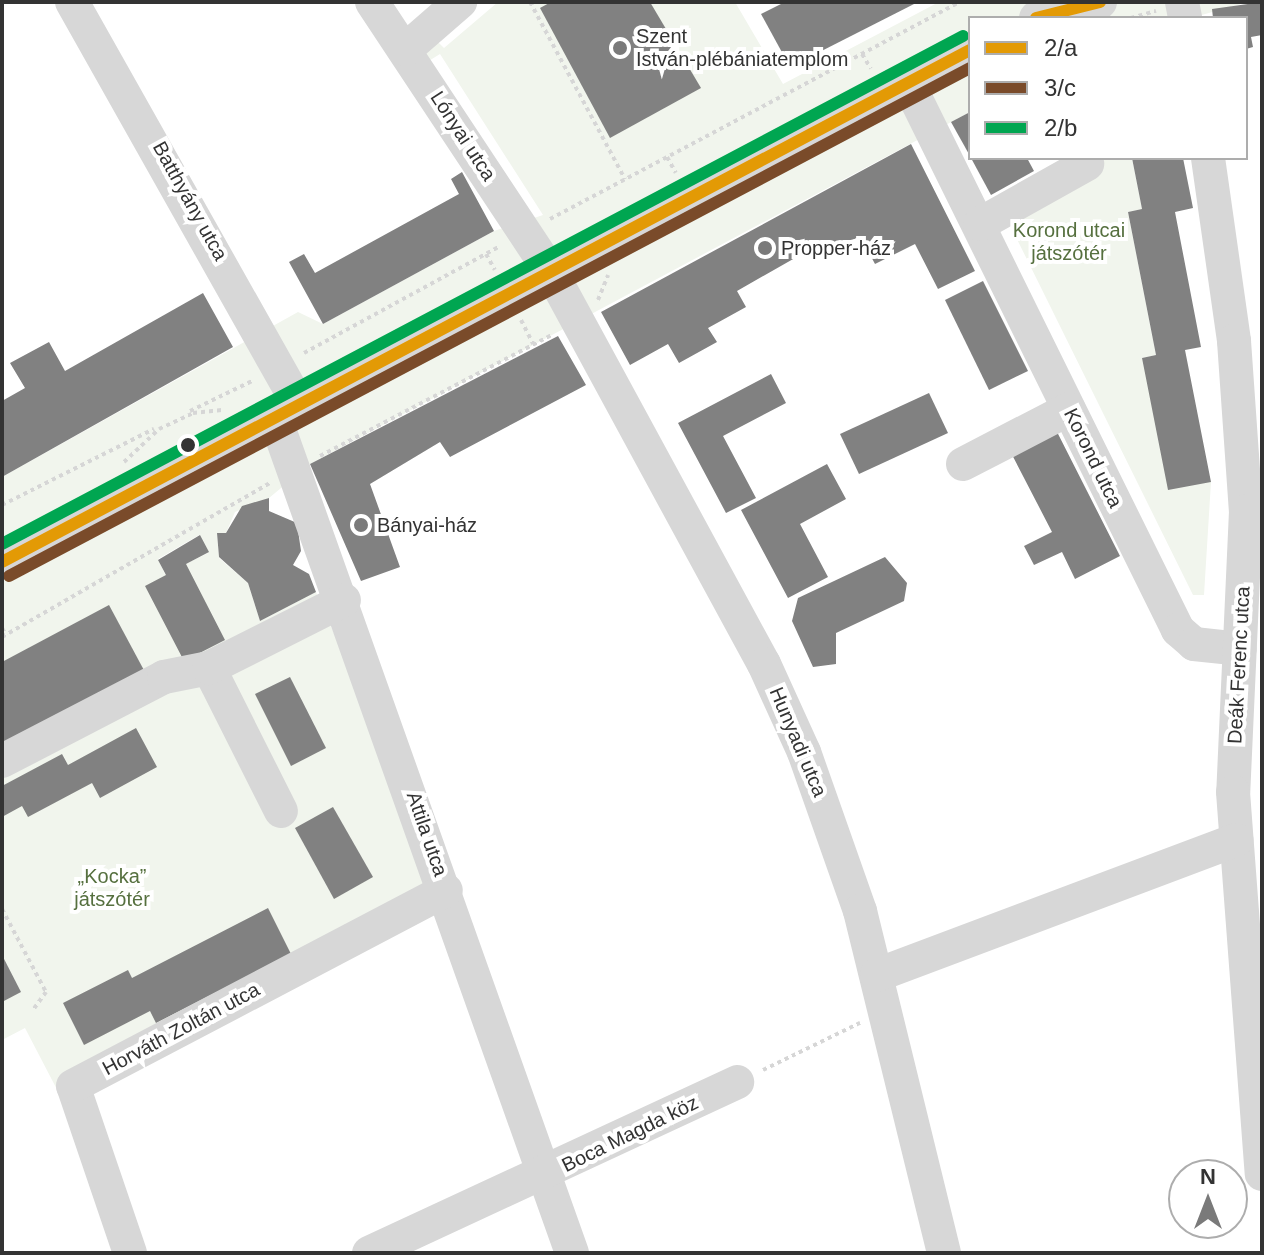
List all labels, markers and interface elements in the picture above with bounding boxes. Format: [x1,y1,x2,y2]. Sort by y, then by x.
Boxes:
legend [968,16,1248,160]
place label: Szent István-plébániatemplom [636,24,848,71]
text: 2/a [1044,34,1077,61]
marker: Szent István-plébániatemplom [611,39,629,57]
text: 3/c [1044,74,1076,101]
street label: Lónyai utca [425,87,501,185]
text: 2/b [1044,114,1077,141]
street label: Batthyány utca [147,137,233,265]
park label: Korond utcai játszótér [1013,218,1125,265]
place label: Propper-ház [781,236,891,260]
marker: Propper-ház [756,239,774,257]
street label: Korond utca [1059,404,1127,512]
unlabelled marker [180,437,196,453]
place label: Bányai-ház [377,513,477,537]
marker: Bányai-ház [352,516,370,534]
street label: Deák Ferenc utca [1223,586,1255,744]
street label: Hunyadi utca [764,684,832,800]
street label: Attila utca [401,789,453,879]
park label: „Kocka” játszótér [74,865,150,912]
street label: Horváth Zoltán utca [98,977,264,1081]
street label: Boca Magda köz [558,1091,702,1177]
north arrow [1168,1159,1248,1239]
text: N [1200,1164,1216,1189]

